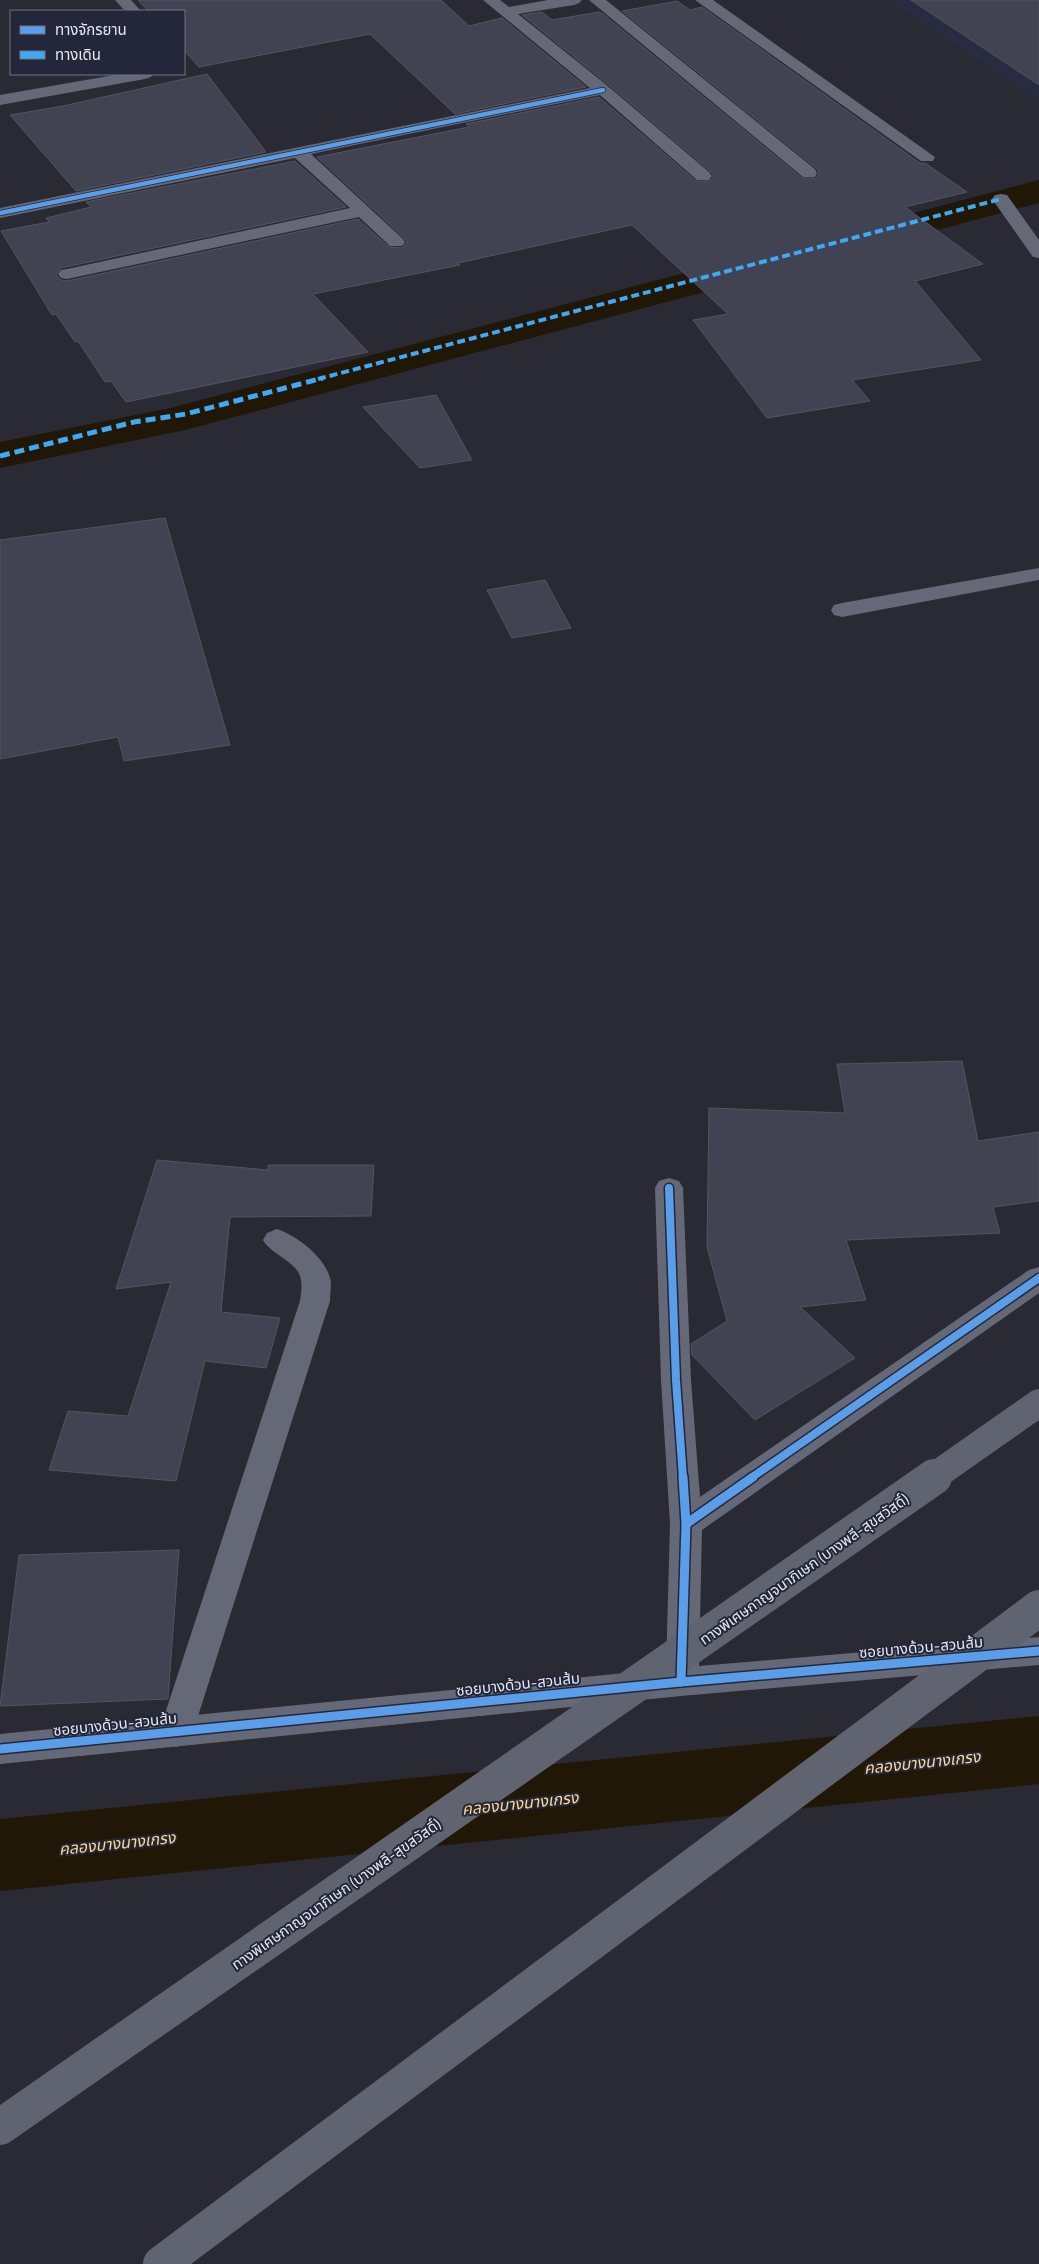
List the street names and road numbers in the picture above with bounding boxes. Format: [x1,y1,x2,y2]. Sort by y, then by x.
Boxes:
street label: ทางพิเศษกาญจนาภิเษก (บางพลี-สุขสวัสดิ์) [694,1487,914,1651]
street label: ซอยบางด้วน-สวนส้ม [858,1630,984,1664]
street label: ซอยบางด้วน-สวนส้ม [455,1666,581,1702]
street label: ซอยบางด้วน-สวนส้ม [52,1706,178,1742]
street label: ทางพิเศษกาญจนาภิเษก (บางพลี-สุขสวัสดิ์) [226,1812,446,1976]

